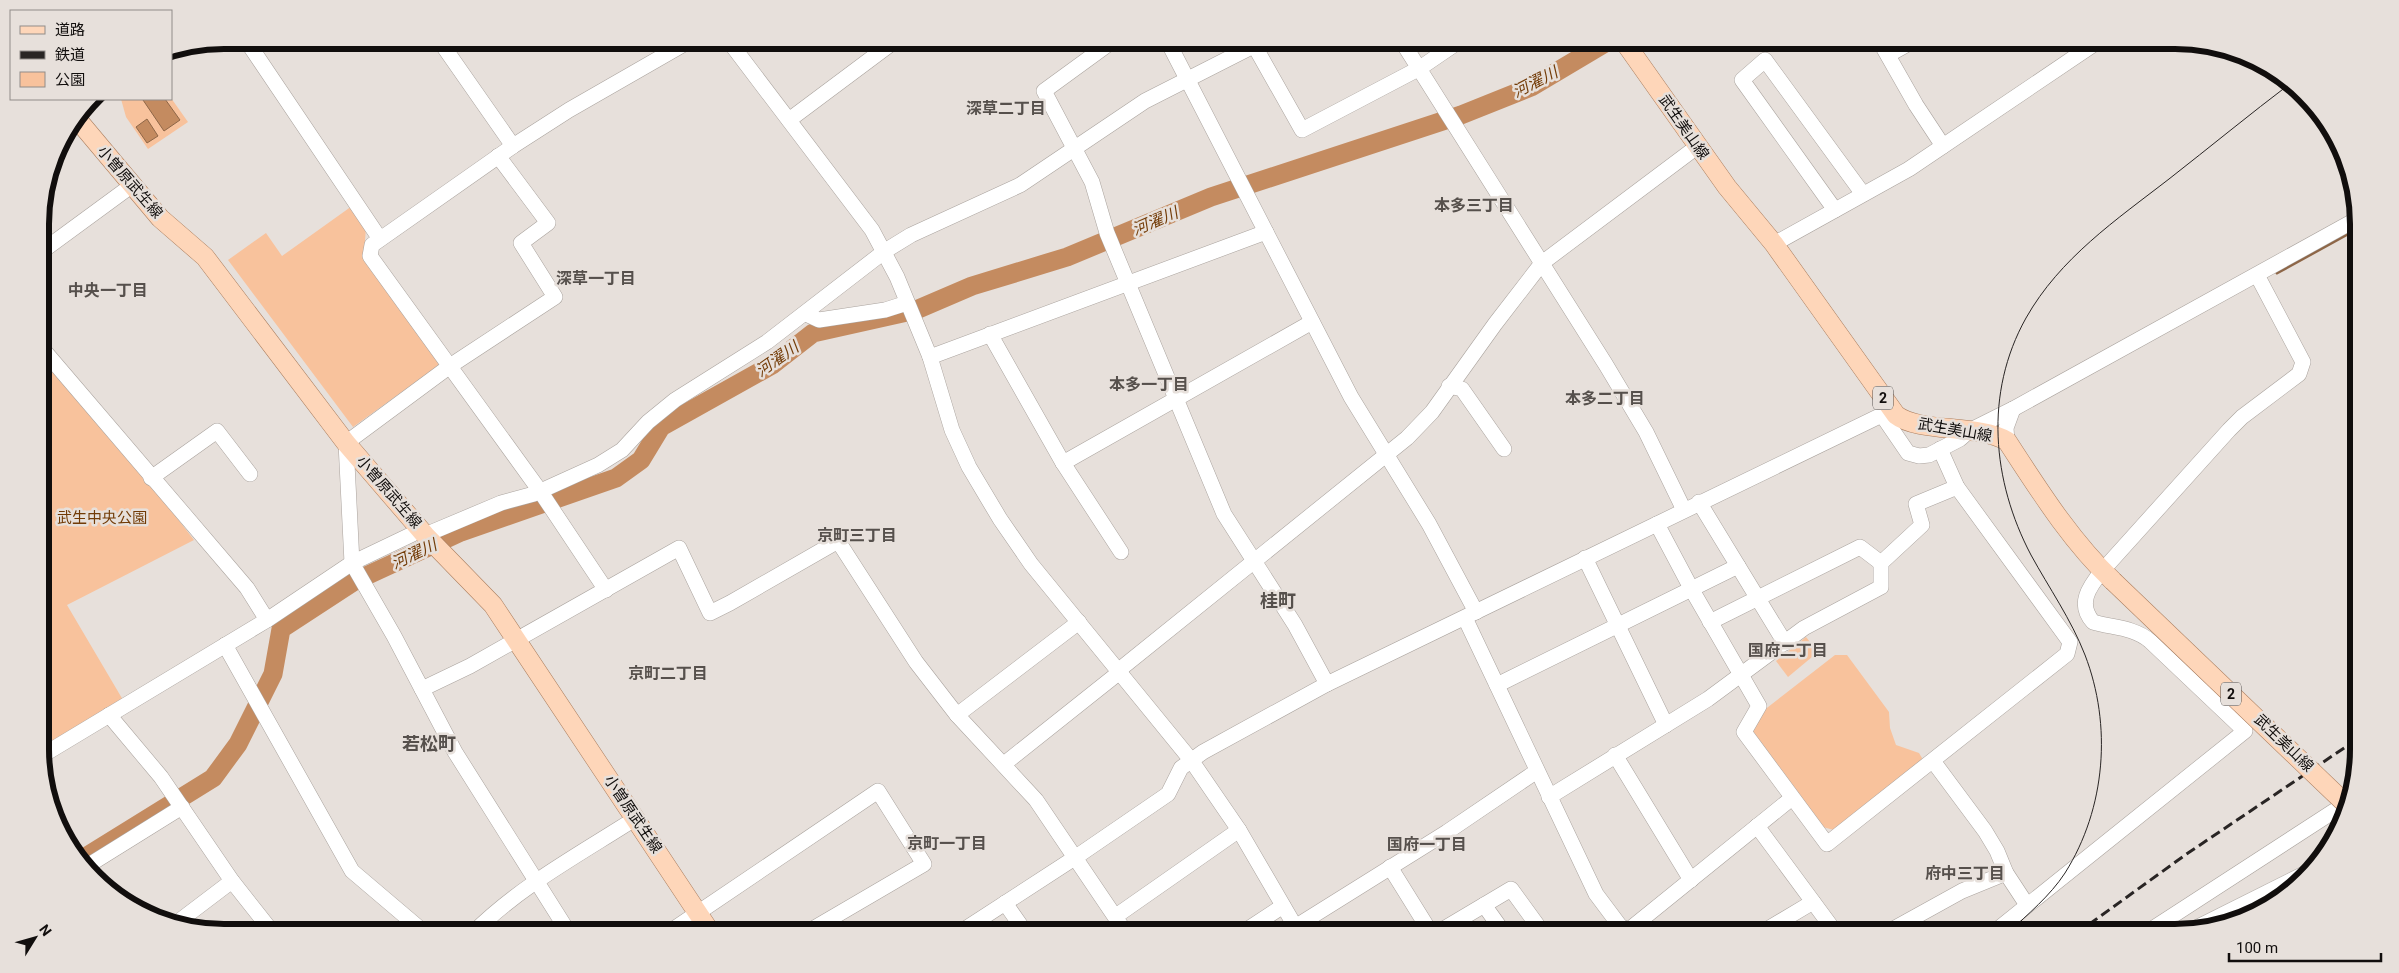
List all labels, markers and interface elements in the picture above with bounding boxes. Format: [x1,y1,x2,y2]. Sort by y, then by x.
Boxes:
legend [10,10,172,100]
text: 道路 [55,21,85,39]
text: 鉄道 [55,46,85,64]
water label: 河濯川 [1509,62,1562,101]
text: 公園 [55,71,85,89]
street label: 武生美山線 [1655,91,1713,163]
district label: 深草二丁目 [966,99,1046,118]
street label: 小曽原武生線 [94,142,166,222]
district label: 本多三丁目 [1434,196,1514,215]
water label: 河濯川 [1129,202,1183,239]
district label: 深草一丁目 [556,269,636,288]
district label: 中央一丁目 [68,281,148,300]
water label: 河濯川 [752,336,804,381]
district label: 本多一丁目 [1109,375,1189,394]
road number: 2 [1873,386,1893,409]
district label: 本多二丁目 [1565,389,1645,408]
street label: 武生美山線 [1916,415,1994,445]
street label: 小曽原武生線 [353,452,425,532]
park label: 武生中央公園 [57,509,147,527]
district label: 京町三丁目 [817,526,897,545]
water label: 河濯川 [388,534,442,573]
district label: 桂町 [1260,590,1296,611]
district label: 国府二丁目 [1748,641,1828,660]
district label: 京町二丁目 [628,664,708,683]
road number: 2 [2221,682,2241,706]
street label: 武生美山線 [2251,710,2317,776]
district label: 若松町 [402,733,456,754]
street label: 小曽原武生線 [600,772,666,856]
district label: 京町一丁目 [907,834,987,853]
district label: 国府一丁目 [1387,835,1467,854]
district label: 府中三丁目 [1925,864,2005,883]
north arrow [10,913,60,963]
text: N [36,921,55,939]
scale bar [2229,930,2382,962]
text: 100 m [2236,939,2278,957]

